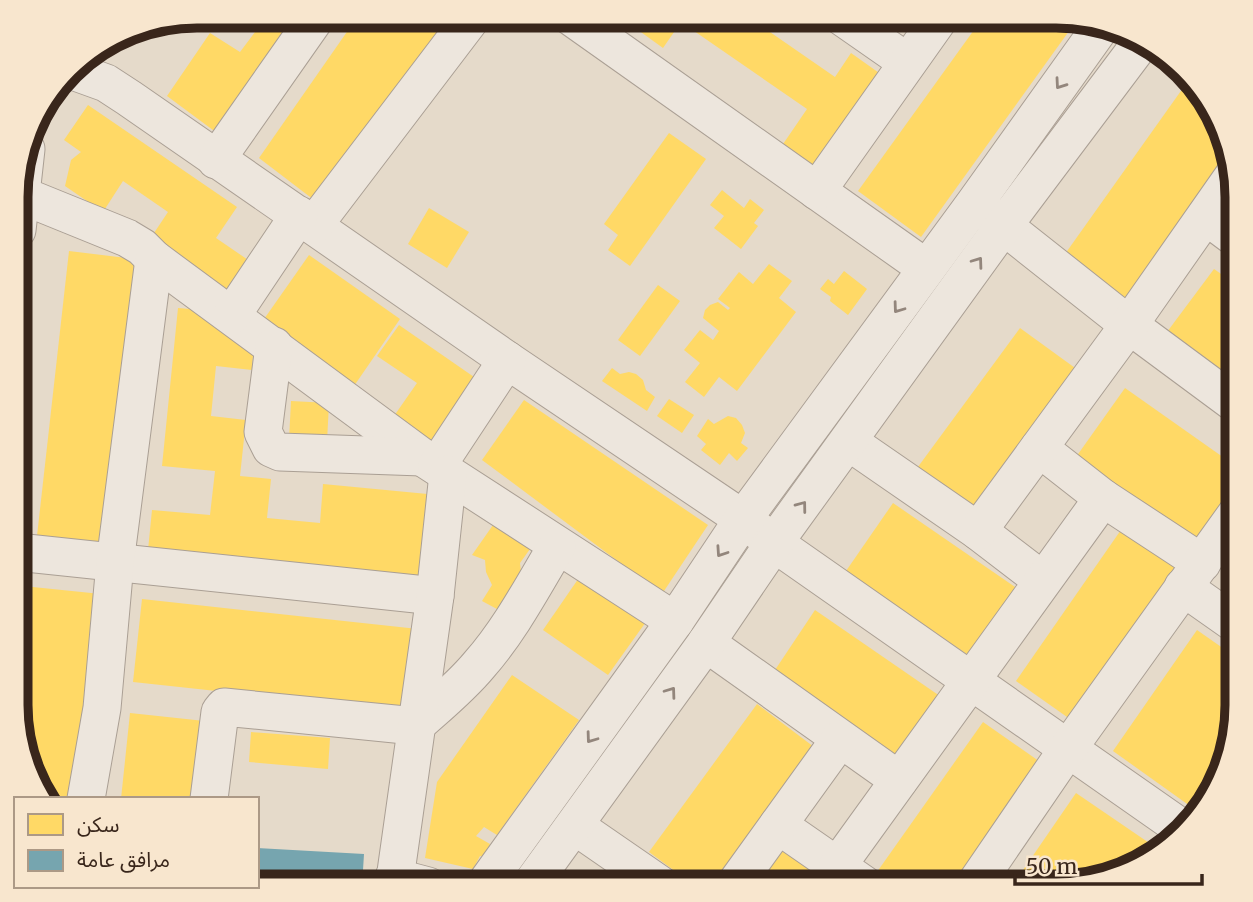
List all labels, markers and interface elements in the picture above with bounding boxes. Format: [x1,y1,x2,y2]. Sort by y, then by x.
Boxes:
one-way arrow [1056,76,1068,89]
one-way arrow [970,257,982,270]
one-way arrow [893,300,906,313]
one-way arrow [793,501,806,514]
one-way arrow [717,544,730,557]
one-way arrow [663,687,675,700]
one-way arrow [586,730,599,743]
legend [14,797,259,888]
text: سكن [77,811,119,838]
scale bar [1015,842,1202,886]
text: مرافق عامة [77,846,170,873]
text: 50 m [1026,853,1077,880]

